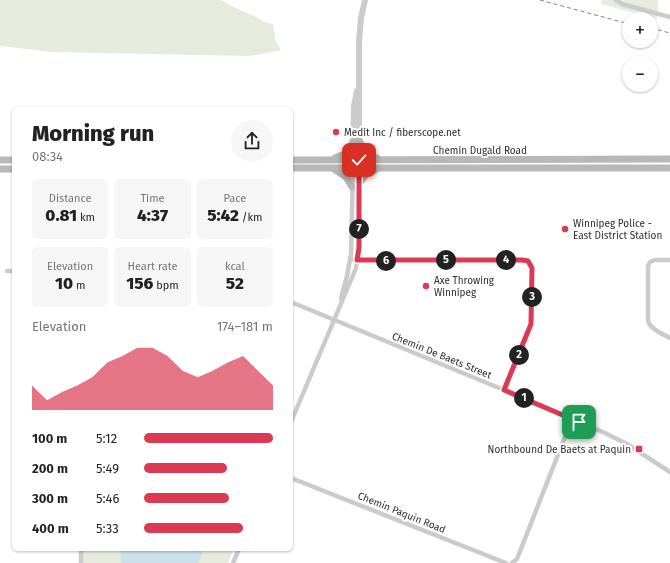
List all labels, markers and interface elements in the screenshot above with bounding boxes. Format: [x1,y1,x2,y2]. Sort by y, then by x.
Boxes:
map controls [622,12,658,92]
button: + [622,12,658,48]
button: − [622,56,658,92]
text: Morning run [32,120,154,147]
button: share [231,120,273,162]
marker: Medit Inc / fiberscope.net [331,127,341,137]
place label: Medit Inc / fiberscope.net [344,127,461,139]
pin [342,143,376,177]
street label: Chemin Dugald Road [433,145,527,157]
text: 08:34 [32,149,63,164]
icon: check [348,149,370,171]
text: Distance [49,192,92,205]
text: Time [140,192,165,205]
text: Pace [223,192,246,205]
text: 0.81 [45,205,77,226]
text: 4:37 [137,205,168,226]
text: 5:42 [207,205,239,226]
text: km [77,211,95,224]
text: /km [239,211,262,224]
place label: Winnipeg Police - East District Station [573,218,662,242]
pin: 7 [349,219,369,239]
text: 7 [356,222,362,235]
marker: Winnipeg Police - East District Station [560,224,570,234]
pin: 5 [436,250,456,270]
pin: 4 [496,250,516,270]
pin: 6 [376,251,396,271]
text: 5 [443,253,449,266]
text: 4 [503,253,509,266]
text: 6 [383,254,389,267]
text: Elevation [47,260,93,273]
text: Heart rate [127,260,178,273]
text: kcal [225,260,245,273]
text: 10 [55,273,73,294]
text: 156 [126,273,153,294]
text: 52 [226,273,244,294]
place label: Axe Throwing Winnipeg [434,275,495,299]
text: m [73,279,85,292]
text: bpm [153,279,179,292]
marker: Axe Throwing Winnipeg [421,281,431,291]
pin: 3 [522,287,542,307]
text: 3 [529,290,535,303]
text: Elevation [32,319,86,334]
text: 174–181 m [217,319,273,334]
street label: Chemin De Baets Street [390,330,494,382]
pin: 2 [509,345,529,365]
text: 2 [516,348,522,361]
pin: 1 [514,388,534,408]
text: 1 [521,391,527,404]
pin [562,405,596,439]
icon: arrive [568,411,590,433]
text: 100 m [32,431,67,446]
text: 5:12 [96,431,117,446]
place label: Northbound De Baets at Paquin [488,444,631,456]
marker: Northbound De Baets at Paquin [634,444,644,454]
text: 200 m [32,461,68,476]
text: 5:49 [96,461,119,476]
street label: Chemin Paquin Road [356,490,447,536]
text: 300 m [32,491,68,506]
text: 5:46 [96,491,119,506]
text: 400 m [32,521,69,536]
text: 5:33 [96,521,119,536]

